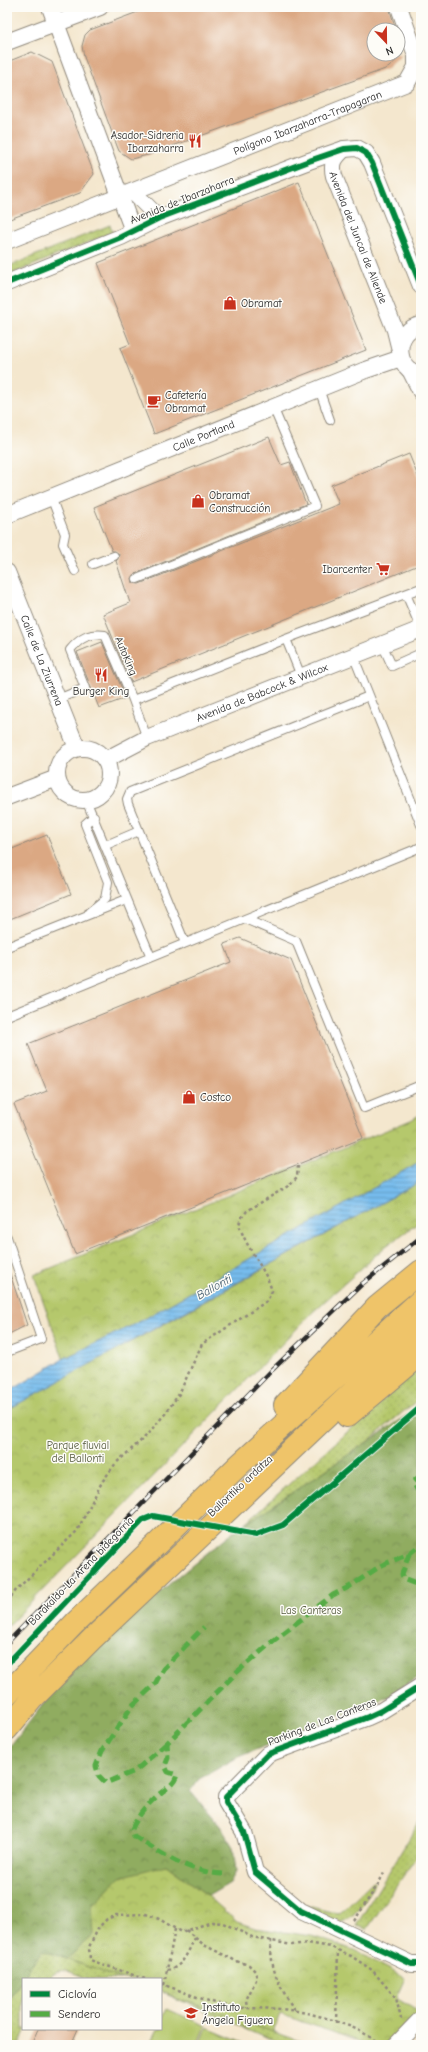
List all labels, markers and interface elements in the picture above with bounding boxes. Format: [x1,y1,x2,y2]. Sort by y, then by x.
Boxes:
north arrow [366,22,406,62]
text: N [384,43,395,58]
street label: Polígono Ibarzaharra-Trapagaran [231,87,383,157]
place label: Asador-Sidreria Ibarzaharra [111,129,184,155]
restaurant icon: Asador-Sidreria Ibarzaharra [187,133,203,149]
street label: Avenida del Juncal de Allende [327,170,391,306]
street label: Avenida de Ibarzaharra [128,173,236,227]
shop icon: Obramat [222,295,238,311]
place label: Obramat [241,297,283,310]
place label: Cafetería Obramat [165,389,207,415]
cafe icon: Cafetería Obramat [146,393,162,409]
street label: Calle Portland [171,417,237,454]
place label: Obramat Construcción [209,489,270,515]
shop icon: Obramat Construcción [190,493,206,509]
supermarket icon: Ibarcenter [375,561,391,577]
place label: Ibarcenter [322,563,373,576]
street label: Calle de La Ziurrena [18,613,66,708]
street label: AutoKing [112,634,140,678]
street label: Avenida de Babcock & Wilcox [194,660,330,724]
restaurant icon: Burger King [93,667,109,683]
place label: Burger King [73,685,129,698]
shop icon: Costco [181,1089,197,1105]
place label: Costco [200,1091,231,1104]
water label: Ballonti [194,1271,234,1302]
park label: Parque fluvial del Ballonti [47,1439,109,1465]
street label: Ballontiko ardatza [205,1453,275,1519]
street label: Barakaldo-La Arena bidegorria [26,1514,136,1628]
park label: Las Canteras [281,1604,342,1617]
street label: Parking de Las Canteras [266,1695,378,1749]
legend [22,1978,162,2030]
text: Ciclovía [58,1987,97,2001]
place label: Instituto Ángela Figuera [202,2001,273,2027]
school or university icon: Instituto Ángela Figuera [183,2005,199,2021]
text: Sendero [58,2007,101,2021]

